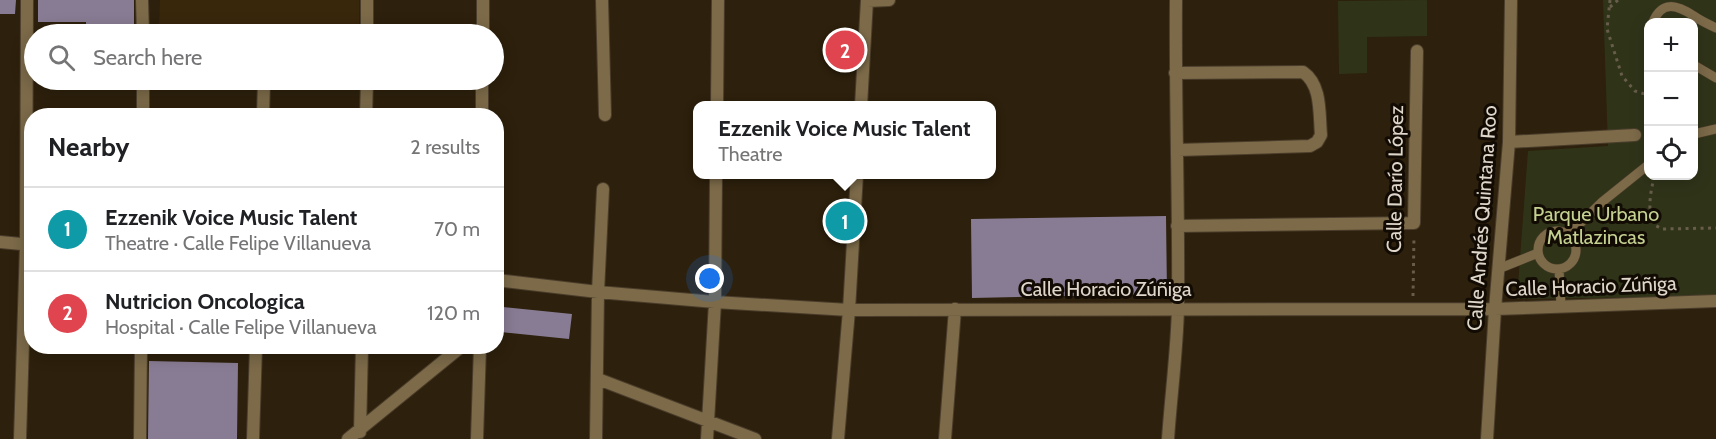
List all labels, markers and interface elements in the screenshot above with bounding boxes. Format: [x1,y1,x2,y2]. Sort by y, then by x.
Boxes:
map controls [1644,18,1698,180]
button: + [1644,18,1698,72]
search box [24,24,504,90]
pin: 2 [826,28,864,72]
icon: search [45,41,78,74]
text: Search here [93,44,202,71]
button: − [1644,72,1698,126]
popup [693,101,996,179]
street label: Calle Andrés Quintana Roo [1462,104,1502,332]
street label: Calle Darío López [1382,105,1408,253]
text: Ezzenik Voice Music Talent [718,115,971,142]
button: locate [1644,126,1698,180]
text: Nearby [48,131,129,163]
text: 2 results [410,135,480,159]
text: Theatre [718,142,782,166]
pin: 1 [826,198,864,244]
park label: Parque Urbano Matlazincas [1533,202,1659,249]
text: Ezzenik Voice Music Talent [105,204,357,231]
text: 1 [64,217,71,241]
text: 70 m [434,217,480,241]
text: Theatre · Calle Felipe Villanueva [105,231,371,255]
your location [695,264,724,293]
street label: Calle Horacio Zúñiga [1505,271,1677,301]
street label: Calle Horacio Zúñiga [1020,277,1192,301]
text: Nutricion Oncologica [105,288,305,315]
text: 2 [62,301,73,325]
text: 120 m [427,301,480,325]
text: Hospital · Calle Felipe Villanueva [105,315,376,339]

